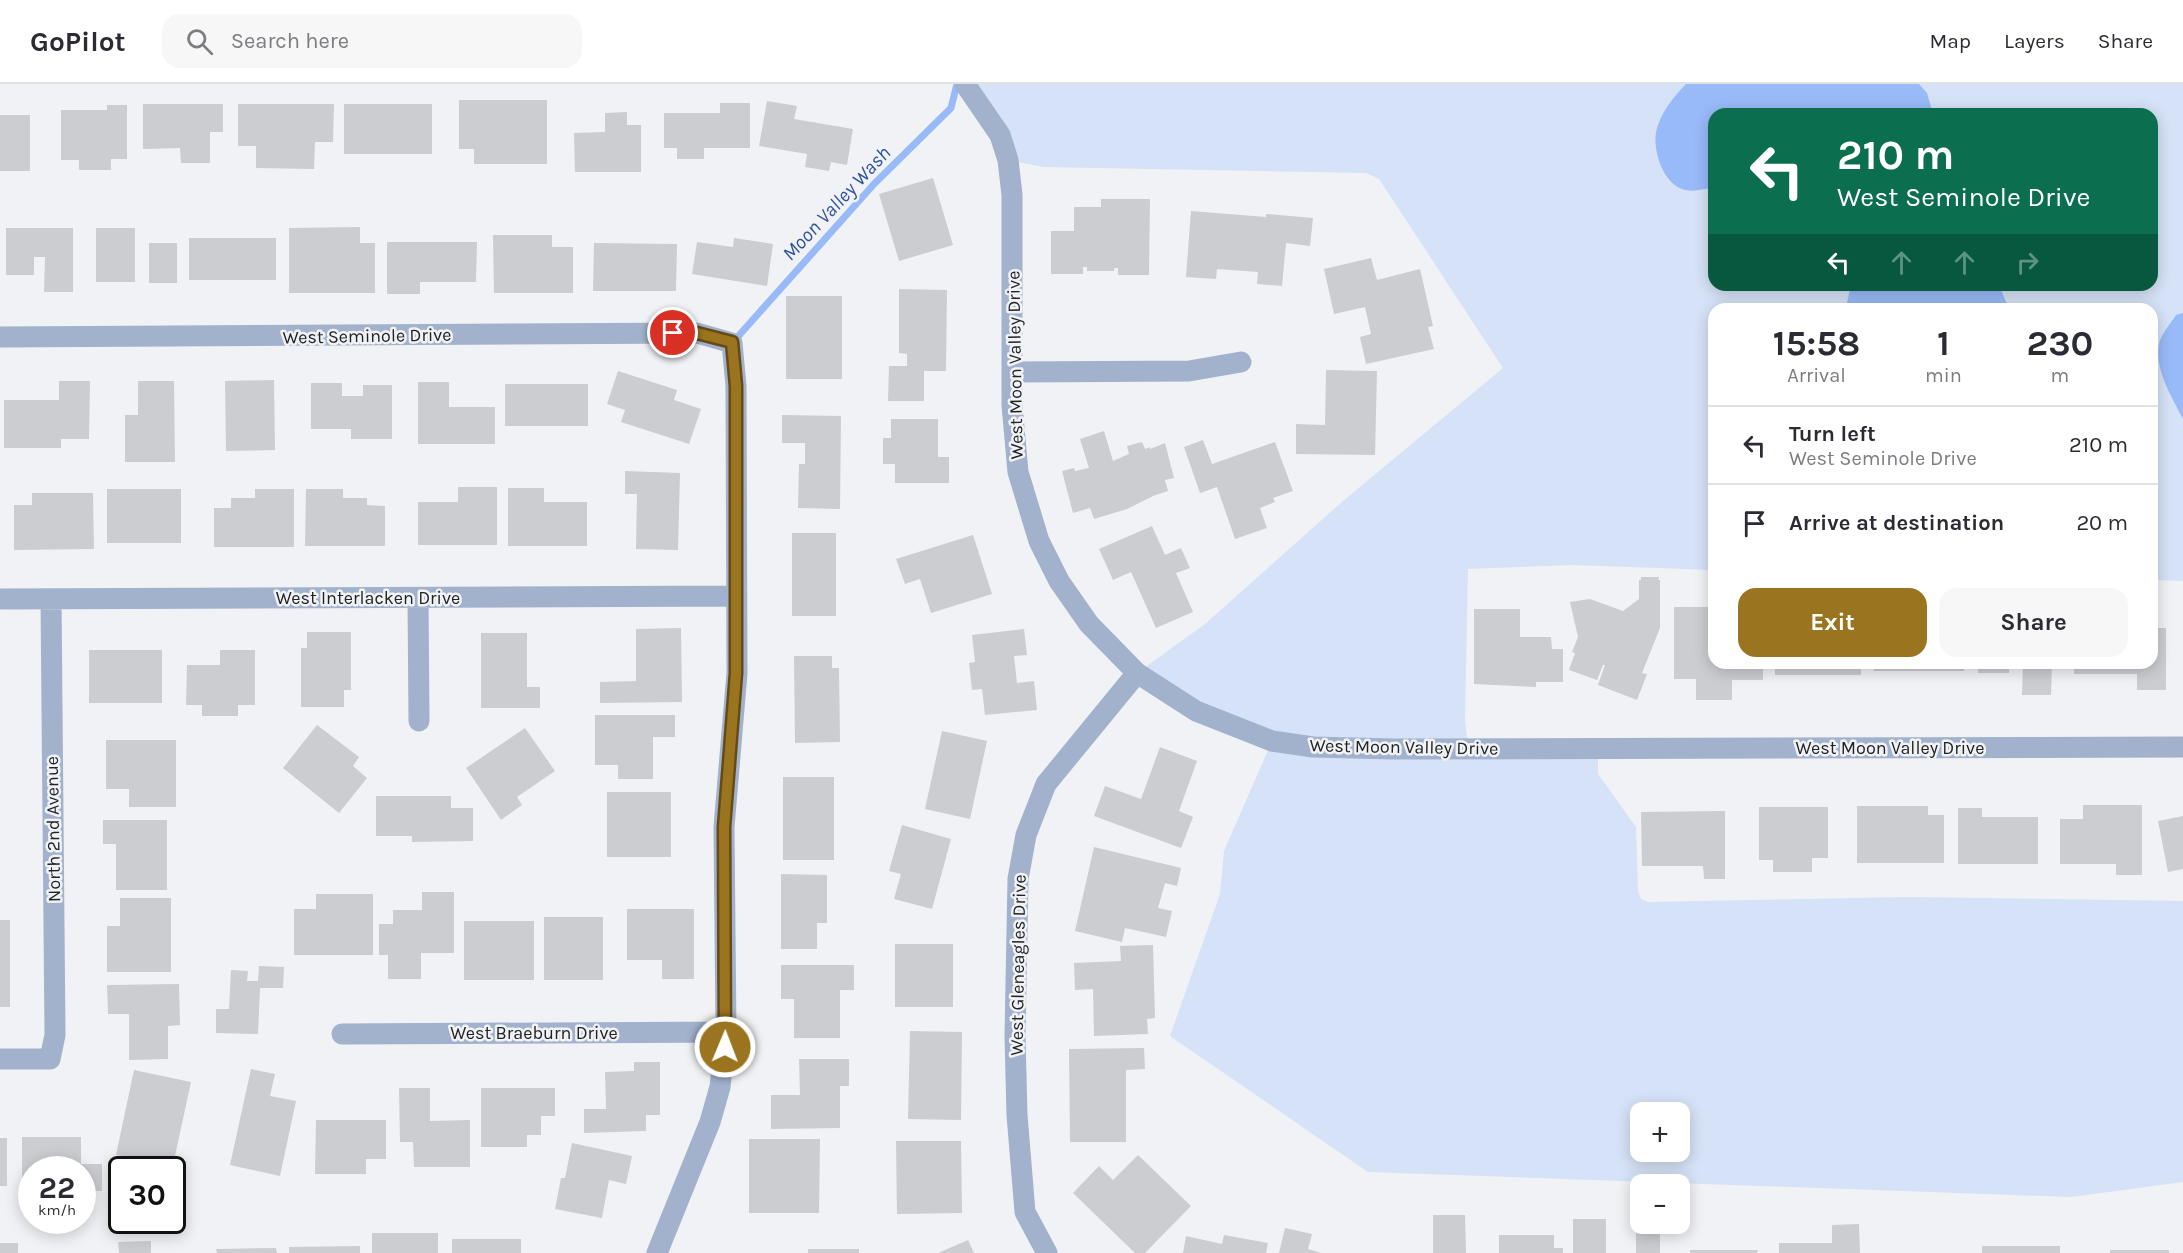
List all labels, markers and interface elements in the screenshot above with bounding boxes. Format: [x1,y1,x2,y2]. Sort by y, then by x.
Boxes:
search box [162,14,582,68]
text: GoPilot [30,25,126,58]
icon: search [183,25,216,58]
text: Search here [231,28,349,54]
text: Map [1929,29,1971,53]
text: Layers [2004,29,2065,53]
text: Share [2098,29,2153,53]
text: 210 m [1837,130,1954,180]
icon: left [1738,132,1816,210]
water label: Moon Valley Wash [778,141,895,265]
text: West Seminole Drive [1837,181,2090,213]
icon: left [1822,246,1855,279]
icon: ahead [1885,246,1918,279]
icon: ahead [1948,246,1981,279]
icon: right [2011,246,2044,279]
street label: West Moon Valley Drive [1002,270,1028,460]
pin [647,307,698,358]
icon: arrive [656,316,689,349]
text: 15:58 [1773,322,1860,364]
text: 1 [1937,322,1950,364]
text: 230 [2026,322,2093,364]
street label: West Seminole Drive [282,324,452,348]
text: Arrival [1787,364,1846,387]
text: min [1925,364,1962,387]
text: m [2051,364,2069,387]
text: Turn left [1789,421,1876,447]
icon: left [1738,429,1771,462]
text: 210 m [2069,432,2128,458]
text: West Seminole Drive [1789,447,1977,470]
icon: arrive [1738,507,1771,540]
text: Arrive at destination [1789,510,2004,536]
text: 20 m [2076,510,2128,536]
street label: West Interlacken Drive [276,587,460,609]
button: Exit [1738,588,1927,657]
button: Share [1939,588,2128,657]
street label: West Moon Valley Drive [1309,734,1499,760]
street label: West Moon Valley Drive [1796,737,1984,759]
street label: North 2nd Avenue [41,756,65,902]
street label: West Gleneagles Drive [1005,874,1031,1056]
position arrow [693,1015,757,1079]
street label: West Braeburn Drive [450,1022,618,1044]
map controls [1630,1102,1690,1234]
button: + [1630,1102,1690,1162]
speed limit sign: 30 [108,1156,186,1234]
text: 22 [39,1170,75,1206]
button: − [1630,1174,1690,1234]
text: km/h [38,1201,76,1219]

